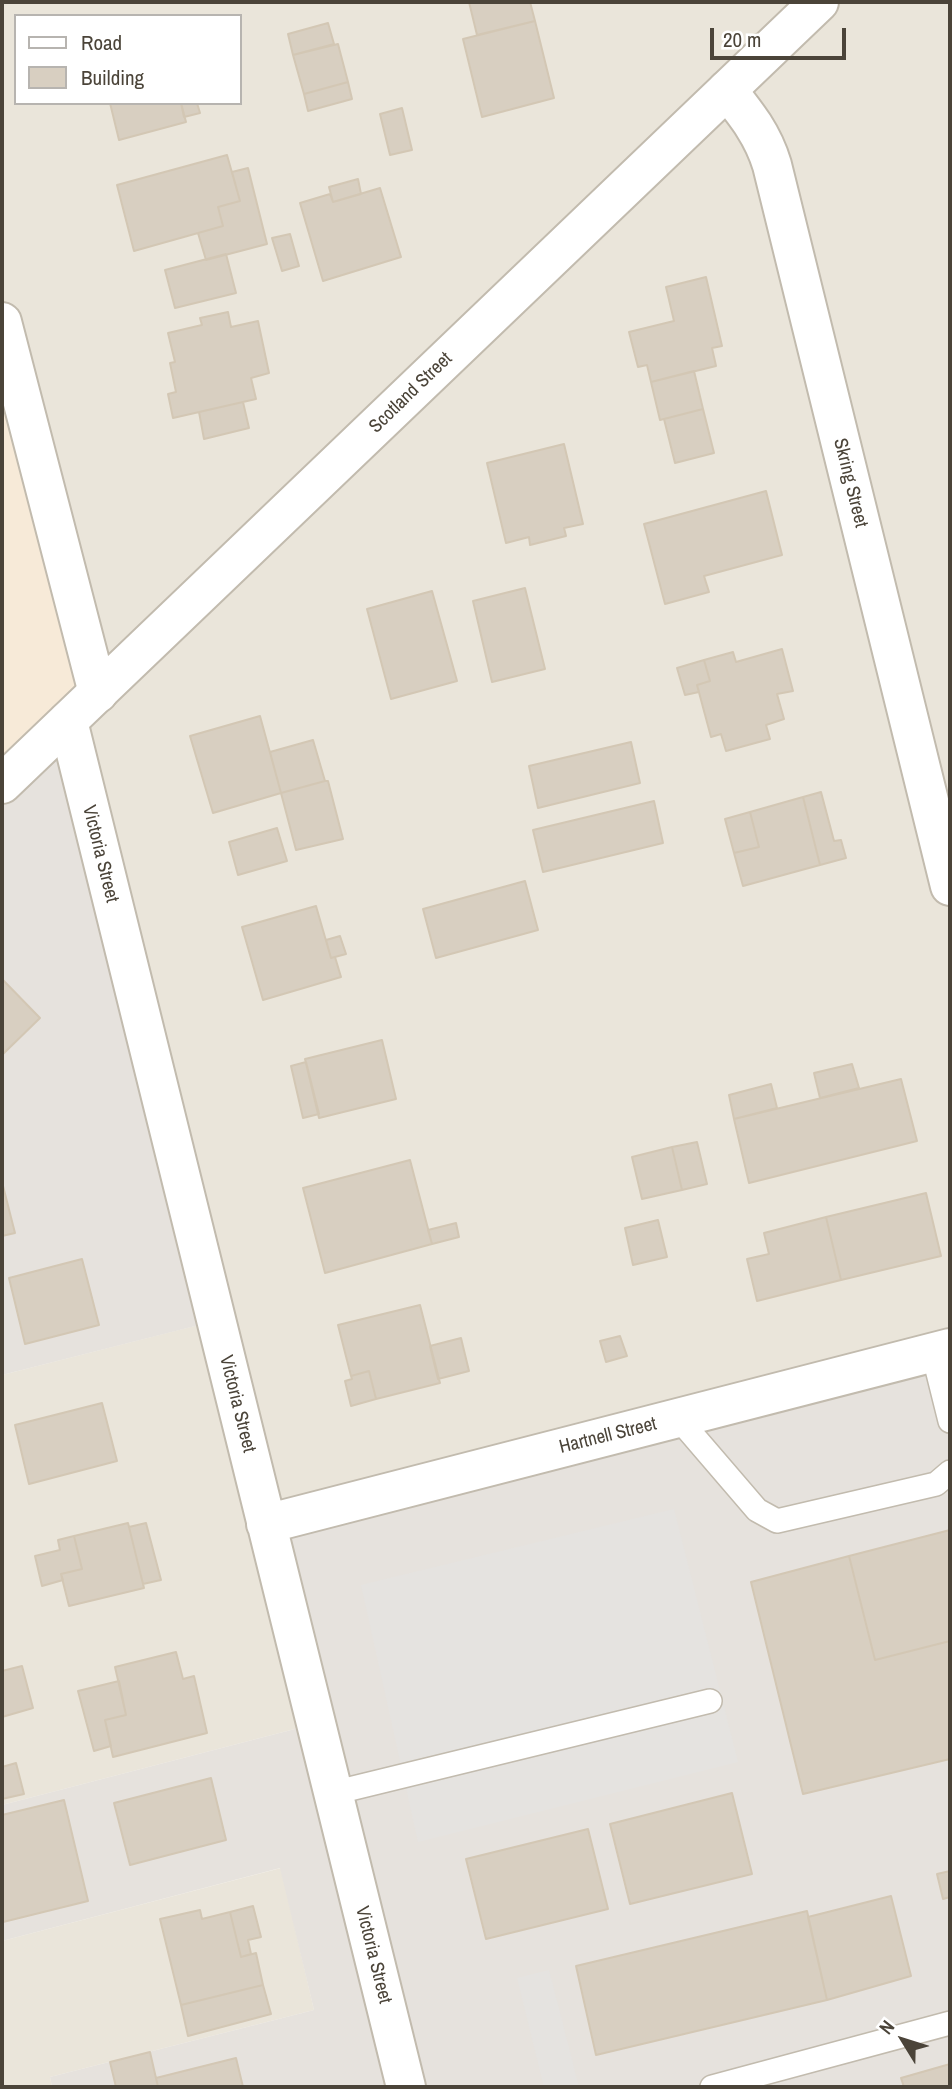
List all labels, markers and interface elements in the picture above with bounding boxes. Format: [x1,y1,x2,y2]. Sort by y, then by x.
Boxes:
legend [14,14,242,105]
scale bar [714,14,850,58]
text: 20 m [723,25,761,54]
text: Road [81,28,122,57]
text: Building [81,63,144,92]
street label: Scotland Street [365,348,457,438]
street label: Skring Street [828,436,872,530]
street label: Victoria Street [77,803,123,905]
street label: Victoria Street [214,1353,260,1455]
street label: Hartnell Street [557,1413,659,1459]
street label: Victoria Street [350,1904,396,2006]
north arrow [868,2005,938,2075]
text: N [873,2015,900,2040]

